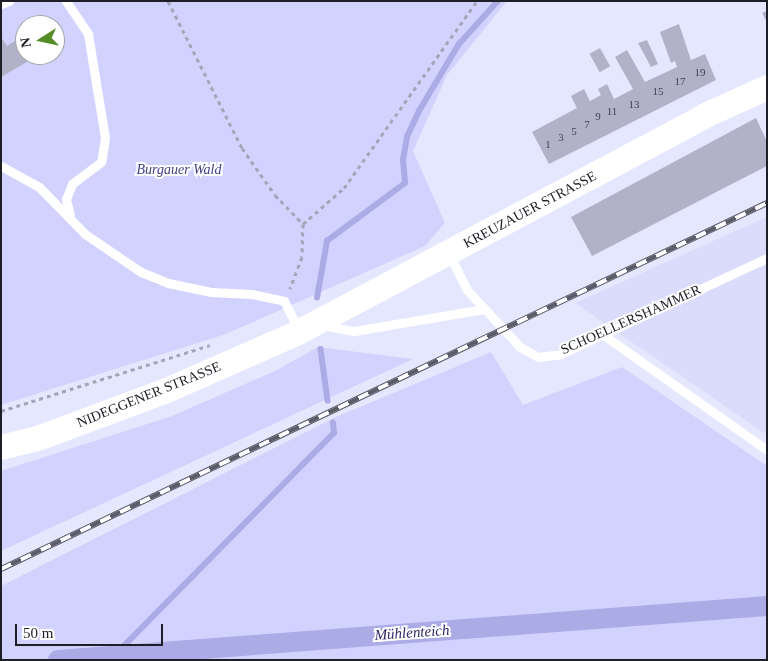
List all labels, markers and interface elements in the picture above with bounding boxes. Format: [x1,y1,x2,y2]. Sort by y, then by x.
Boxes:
north arrow [15,15,65,65]
text: N [17,36,34,49]
house number: 19 [694,65,706,79]
house number: 17 [674,74,686,88]
house number: 15 [652,84,664,98]
house number: 13 [628,97,640,111]
house number: 11 [607,104,617,118]
house number: 9 [595,109,601,123]
house number: 7 [584,117,590,131]
house number: 5 [571,124,577,138]
house number: 3 [558,130,564,144]
house number: 1 [545,137,551,151]
park label: Burgauer Wald [137,162,221,178]
street label: KREUZAUER STRASSE [461,168,599,252]
street label: SCHOELLERSHAMMER [558,281,704,359]
street label: NIDEGGENER STRASSE [75,358,223,432]
scale bar [18,614,165,646]
water label: Mühlenteich [374,621,450,645]
text: 50 m [23,625,53,641]

